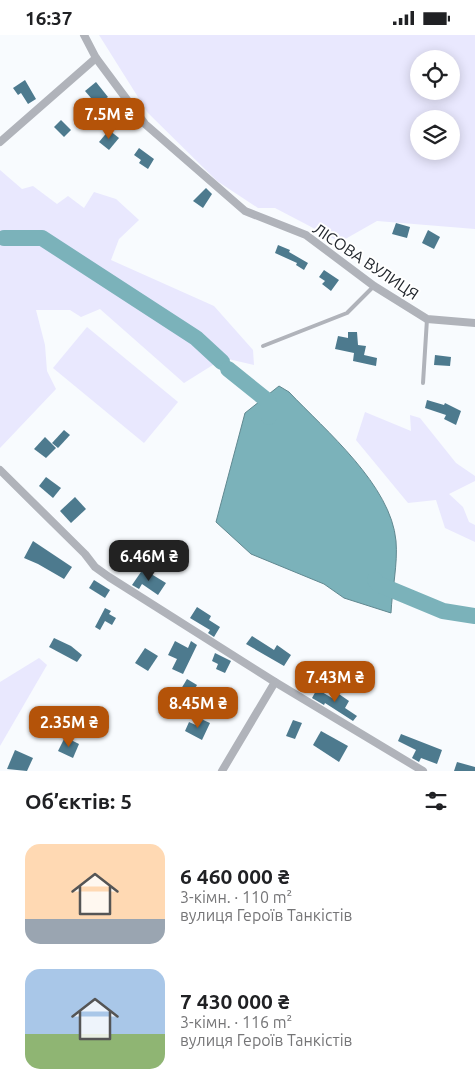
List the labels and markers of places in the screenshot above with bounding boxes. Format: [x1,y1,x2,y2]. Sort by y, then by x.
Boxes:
pin: 7.5M ₴ [68,97,150,140]
pin: 6.46M ₴ [103,539,195,582]
pin: 7.43M ₴ [289,661,381,703]
pin: 8.45M ₴ [152,687,244,729]
pin: 2.35M ₴ [23,705,115,748]

